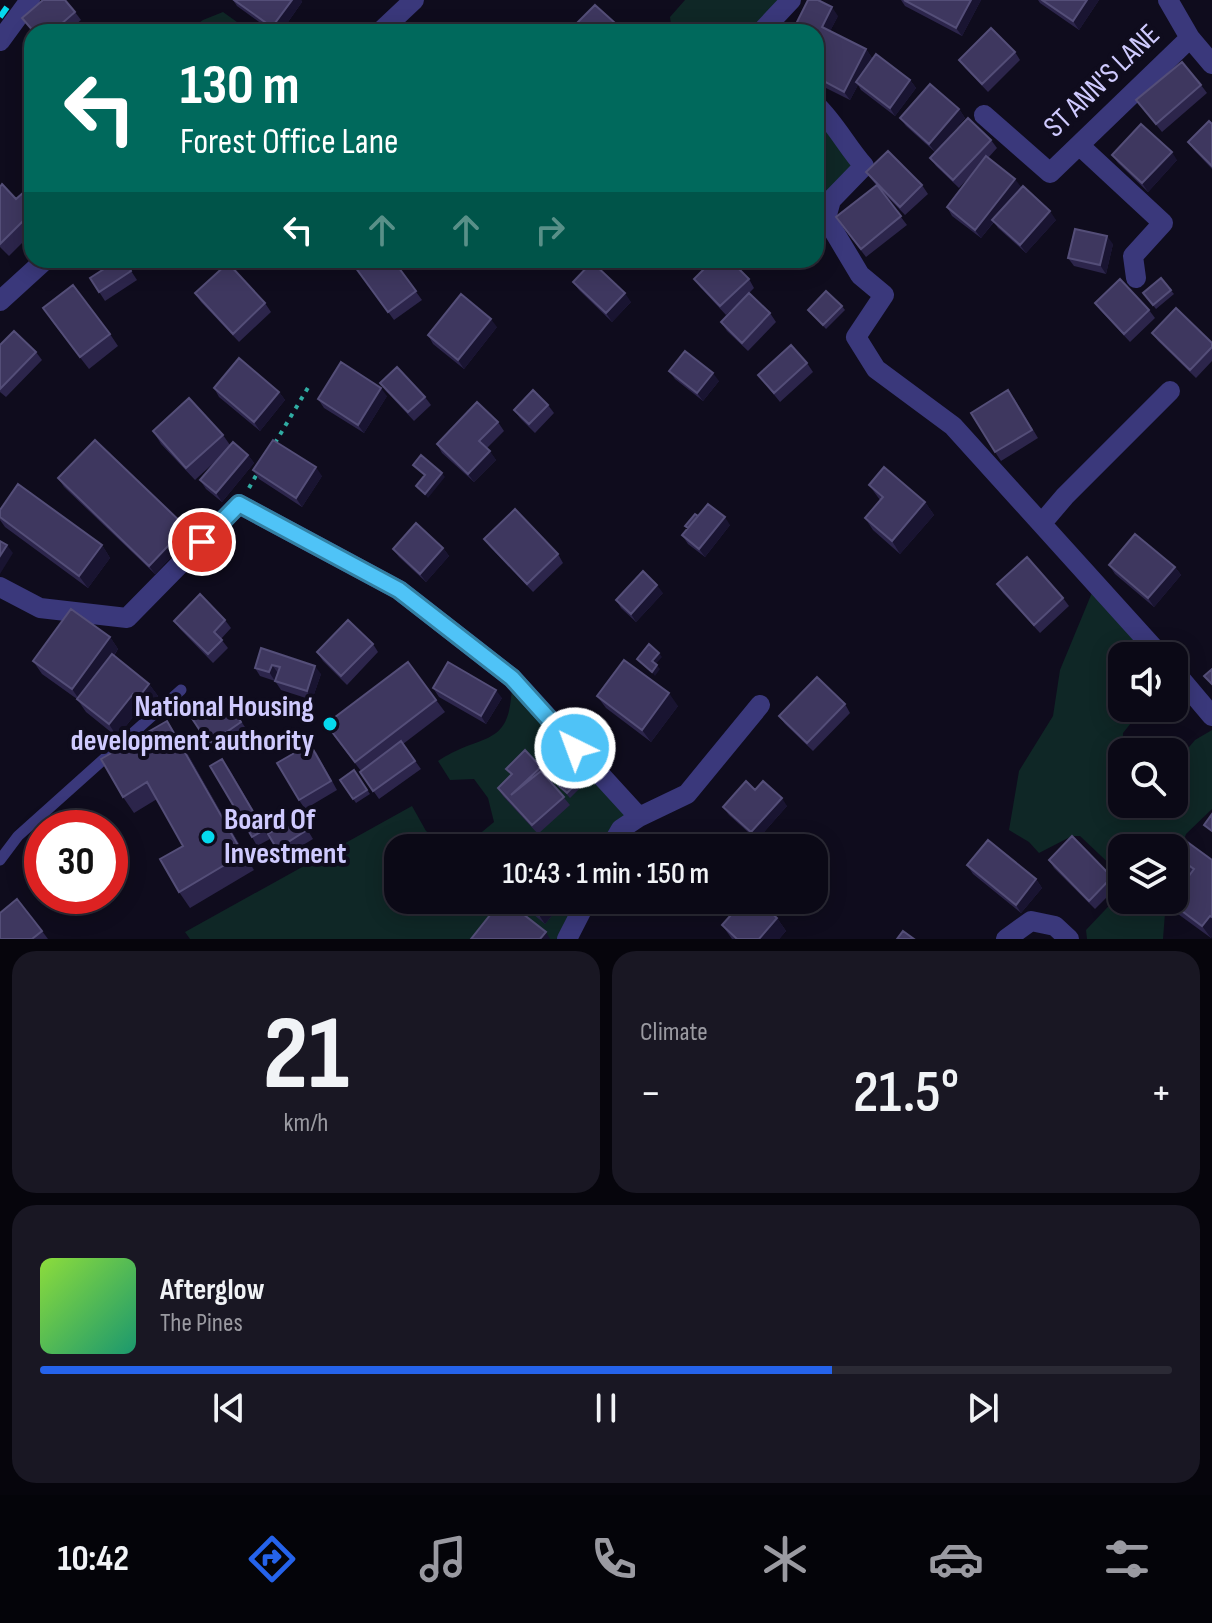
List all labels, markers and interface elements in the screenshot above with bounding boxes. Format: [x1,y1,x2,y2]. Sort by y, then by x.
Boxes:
street label: ST ANN'S LANE [1037,17,1167,145]
text: 130 m [180,53,300,120]
icon: left [48,56,152,160]
text: Forest Office Lane [180,121,399,164]
icon: left [276,208,320,252]
icon: ahead [360,208,404,252]
icon: ahead [444,208,488,252]
icon: right [528,208,572,252]
pin [168,508,236,576]
icon: arrive [180,520,224,564]
map controls [1108,642,1188,914]
button: sound [1108,642,1188,722]
place label: National Housing development authority [71,689,315,759]
position arrow [533,706,617,790]
marker: National Housing development authority [321,715,339,733]
button: search [1108,738,1188,818]
place label: Board Of Investment [224,802,347,872]
speed limit sign: 30 [24,810,128,914]
marker: Board Of Investment [199,828,217,846]
button: layers [1108,834,1188,914]
text: 10:43 · 1 min · 150 m [503,856,709,892]
text: 21 [263,993,349,1118]
text: Climate [640,1017,708,1048]
text: 21.5° [853,1057,959,1129]
text: − [640,1067,662,1120]
text: + [1150,1067,1172,1120]
text: km/h [284,1108,328,1139]
text: Afterglow [160,1272,265,1308]
text: The Pines [160,1308,243,1339]
icon: previous [207,1386,251,1430]
icon: pause [584,1386,628,1430]
icon: next [961,1386,1005,1430]
icon: directions [244,1531,300,1587]
icon: music [415,1531,471,1587]
icon: phone [586,1531,642,1587]
icon: climate [757,1531,813,1587]
icon: car [928,1531,984,1587]
icon: filters [1099,1531,1155,1587]
text: 10:42 [57,1538,129,1581]

